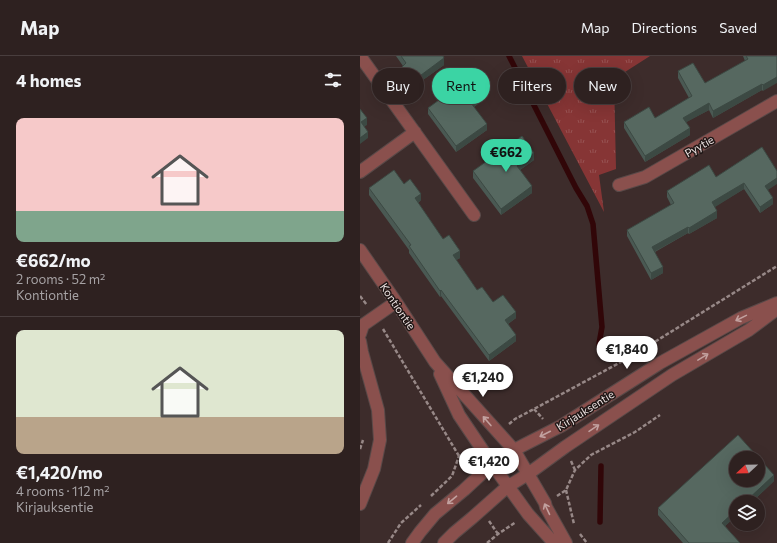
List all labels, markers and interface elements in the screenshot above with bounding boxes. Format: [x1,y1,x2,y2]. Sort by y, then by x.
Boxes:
text: Map [20,16,59,39]
text: Map [581,19,610,36]
text: Directions [632,19,697,36]
text: Saved [719,19,757,36]
chip: Buy [372,68,424,104]
chip: Rent [432,68,490,104]
chip: Filters [498,68,566,104]
chip: New [574,68,631,104]
icon: filters [322,69,344,91]
text: 4 homes [16,70,81,91]
street label: Pyytie [682,132,716,159]
pin: €662 [482,139,530,173]
icon: home [144,144,216,216]
text: €662 [490,144,522,160]
text: €662/mo [16,250,91,271]
text: 2 rooms · 52 m² [16,271,105,287]
street label: Kontiontie [378,280,418,332]
text: Kontiontie [16,287,79,303]
one-way arrow [736,315,748,322]
pin: €1,840 [594,336,660,370]
text: €1,840 [606,341,648,357]
one-way arrow [697,353,708,361]
icon: home [144,356,216,428]
pin: €1,240 [450,364,516,398]
text: €1,240 [462,369,504,385]
street label: Kirjauksentie [554,387,616,433]
one-way arrow [483,416,492,426]
one-way arrow [588,423,600,431]
one-way arrow [539,431,551,438]
pin: €1,420 [456,448,522,482]
north arrow [729,451,765,487]
map controls [729,451,765,531]
text: €1,420 [468,453,510,469]
text: €1,420/mo [16,462,103,483]
text: 4 rooms · 112 m² [16,483,109,499]
one-way arrow [447,495,458,504]
button: layers [729,495,765,531]
text: Kirjauksentie [16,499,93,515]
one-way arrow [543,503,550,515]

